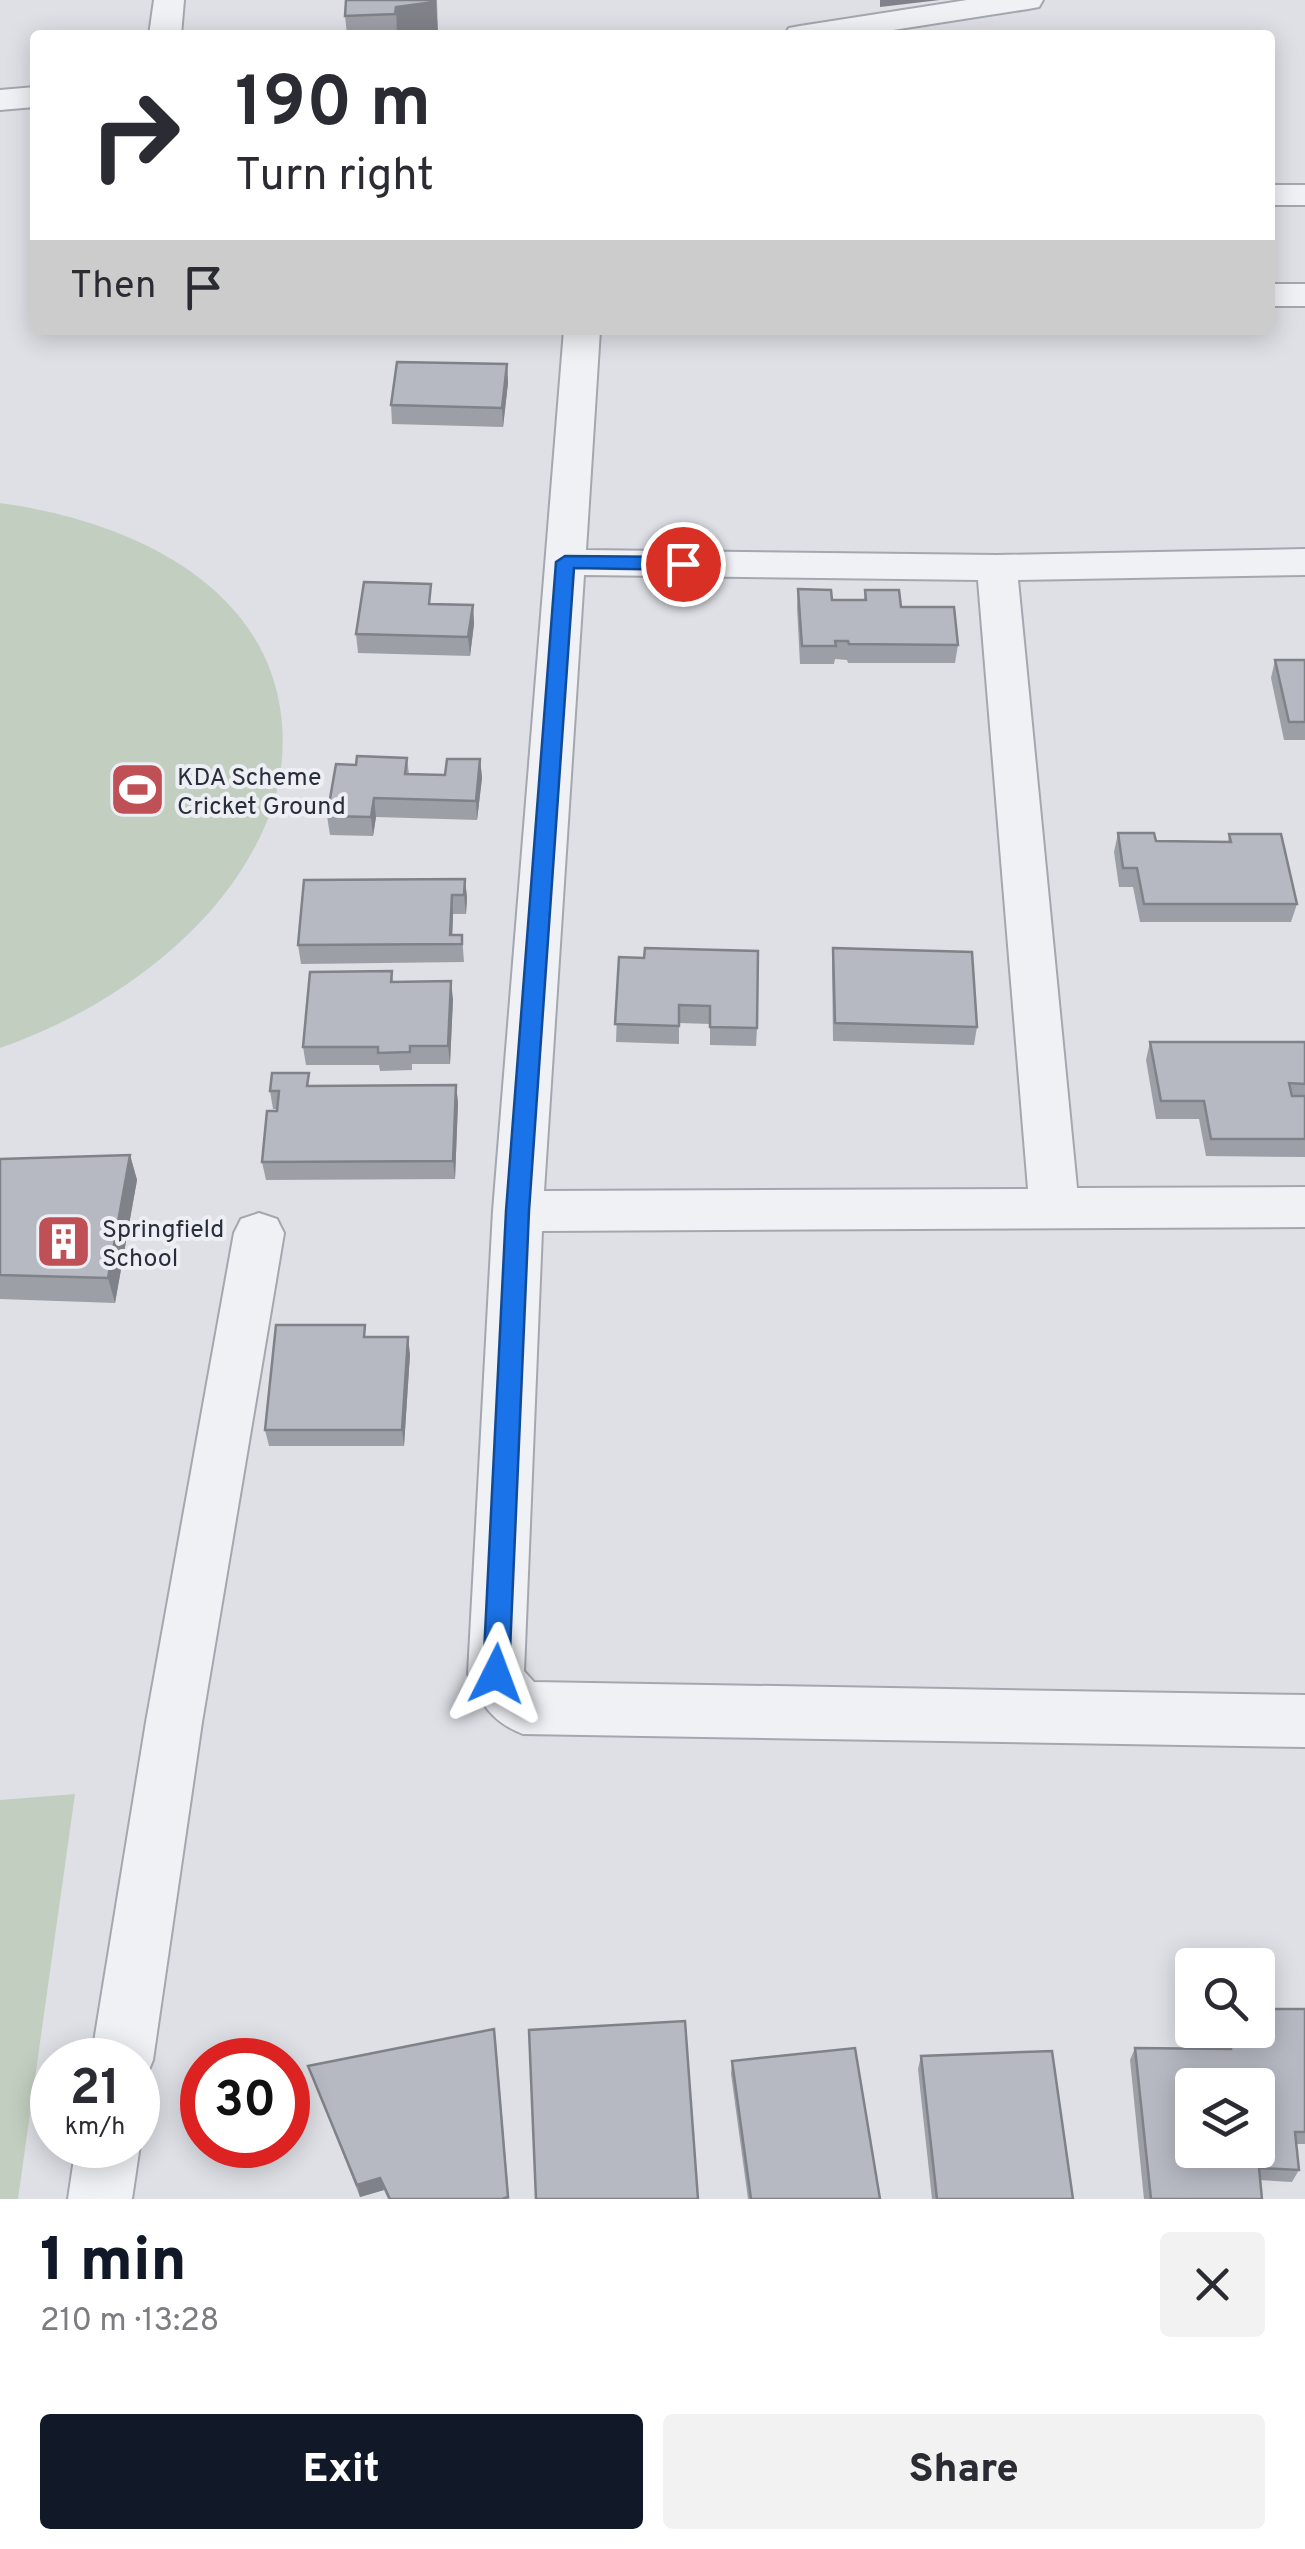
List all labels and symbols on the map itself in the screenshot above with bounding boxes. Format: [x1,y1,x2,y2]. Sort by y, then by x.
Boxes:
pin [641,522,726,607]
sports icon: KDA Scheme Cricket Ground [108,760,168,820]
place label: KDA Scheme Cricket Ground [177,763,346,824]
building icon: Springfield School [33,1212,93,1272]
place label: Springfield School [102,1215,224,1276]
position arrow [444,1622,548,1726]
speed limit sign: 30 [180,2038,310,2168]

